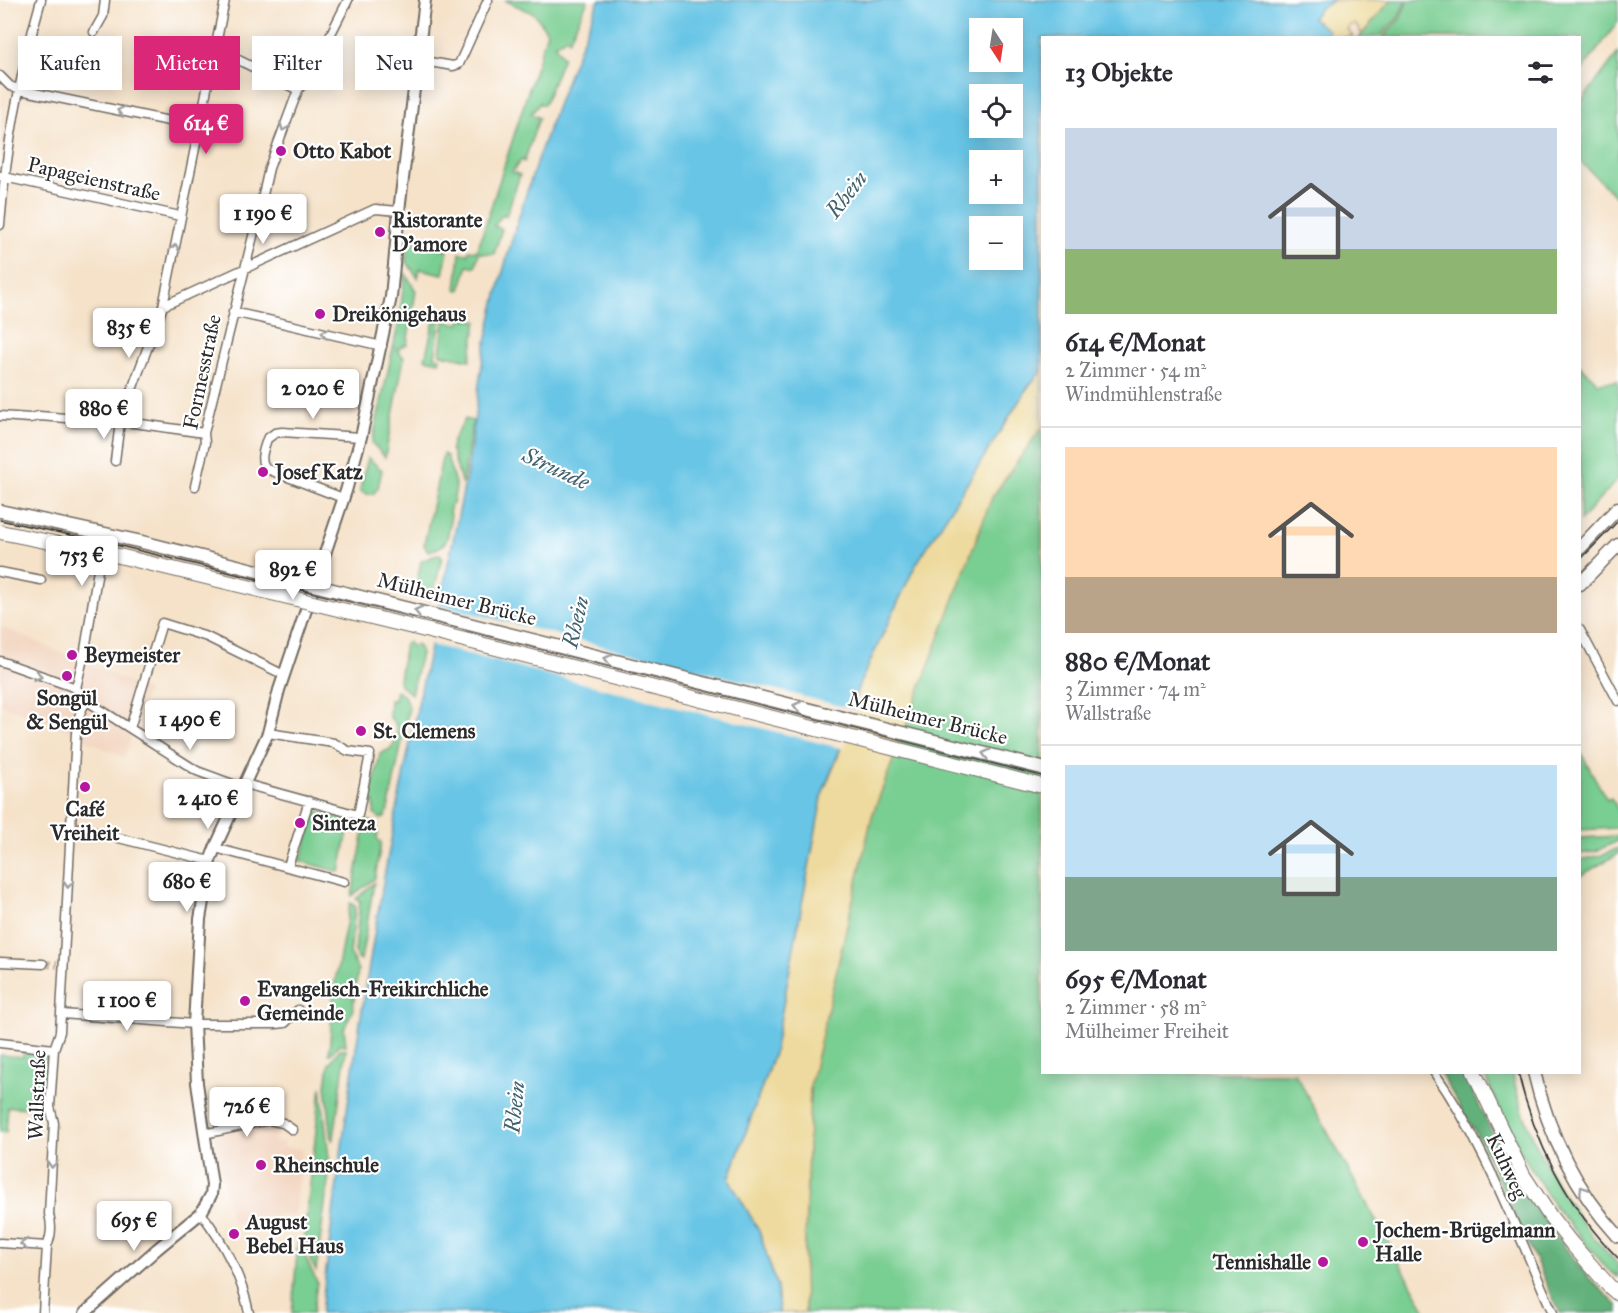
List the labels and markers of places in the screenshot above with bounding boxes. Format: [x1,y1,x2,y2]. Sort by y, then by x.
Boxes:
pin: 614 € [164,104,248,155]
place label: Otto Kabot [293,138,392,164]
marker: Otto Kabot [274,144,288,158]
pin: 1 190 € [208,194,318,245]
place label: Ristorante D'amore [392,207,483,257]
marker: Ristorante D'amore [373,225,387,239]
place label: Dreikönigehaus [332,301,466,327]
marker: Dreikönigehaus [313,307,327,321]
pin: 835 € [87,308,171,359]
pin: 2 020 € [258,369,368,420]
pin: 880 € [62,389,146,440]
place label: Josef Katz [272,459,363,486]
marker: Josef Katz [256,465,270,479]
pin: 753 € [40,536,124,587]
pin: 892 € [251,550,335,601]
place label: Beymeister [84,642,181,668]
marker: Beymeister [65,648,79,662]
marker: Songül & Sengül [60,669,74,683]
place label: Songül & Sengül [26,685,109,735]
pin: 1 490 € [135,700,245,751]
place label: St. Clemens [373,718,476,744]
marker: St. Clemens [354,724,368,738]
pin: 2 410 € [153,779,263,830]
marker: Café Vreiheit [78,780,92,794]
place label: Café Vreiheit [50,796,120,846]
place label: Sinteza [312,810,377,836]
marker: Sinteza [293,816,307,830]
pin: 680 € [145,862,229,913]
place label: Evangelisch-Freikirchliche Gemeinde [257,976,489,1026]
pin: 1 100 € [72,981,182,1032]
marker: Evangelisch-Freikirchliche Gemeinde [238,994,252,1008]
pin: 726 € [205,1087,289,1138]
place label: Rheinschule [273,1152,379,1178]
marker: Rheinschule [254,1158,268,1172]
pin: 695 € [92,1201,176,1252]
place label: August Bebel Haus [244,1209,344,1259]
place label: Jochem-Brügelmann Halle [1372,1217,1556,1267]
marker: August Bebel Haus [227,1227,241,1241]
marker: Jochem-Brügelmann Halle [1356,1235,1370,1249]
place label: Tennishalle [1212,1249,1311,1275]
marker: Tennishalle [1316,1255,1330,1269]

